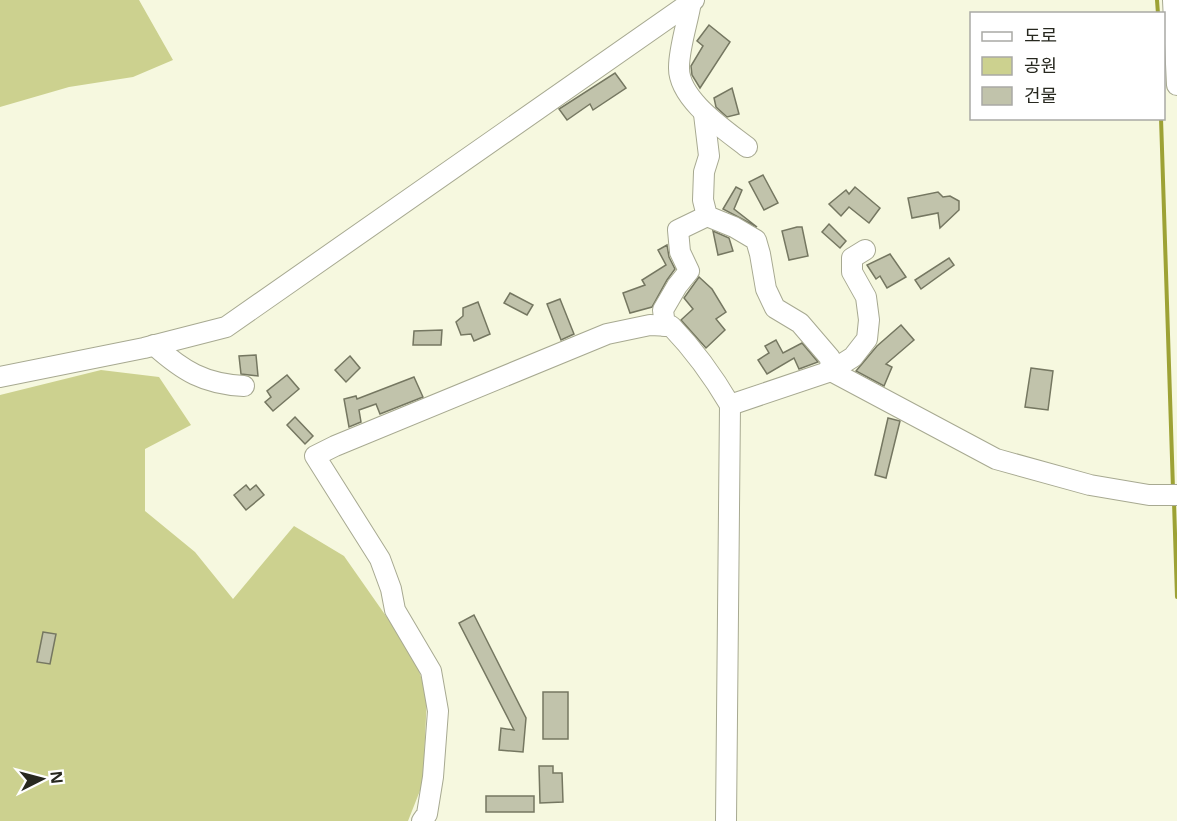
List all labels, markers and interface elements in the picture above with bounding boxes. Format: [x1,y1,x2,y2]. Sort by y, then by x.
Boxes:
legend [970,12,1165,120]
text: 도로 [1024,23,1057,47]
text: 공원 [1024,53,1057,77]
text: 건물 [1024,83,1057,107]
north arrow [12,749,72,809]
text: N [45,770,69,785]

